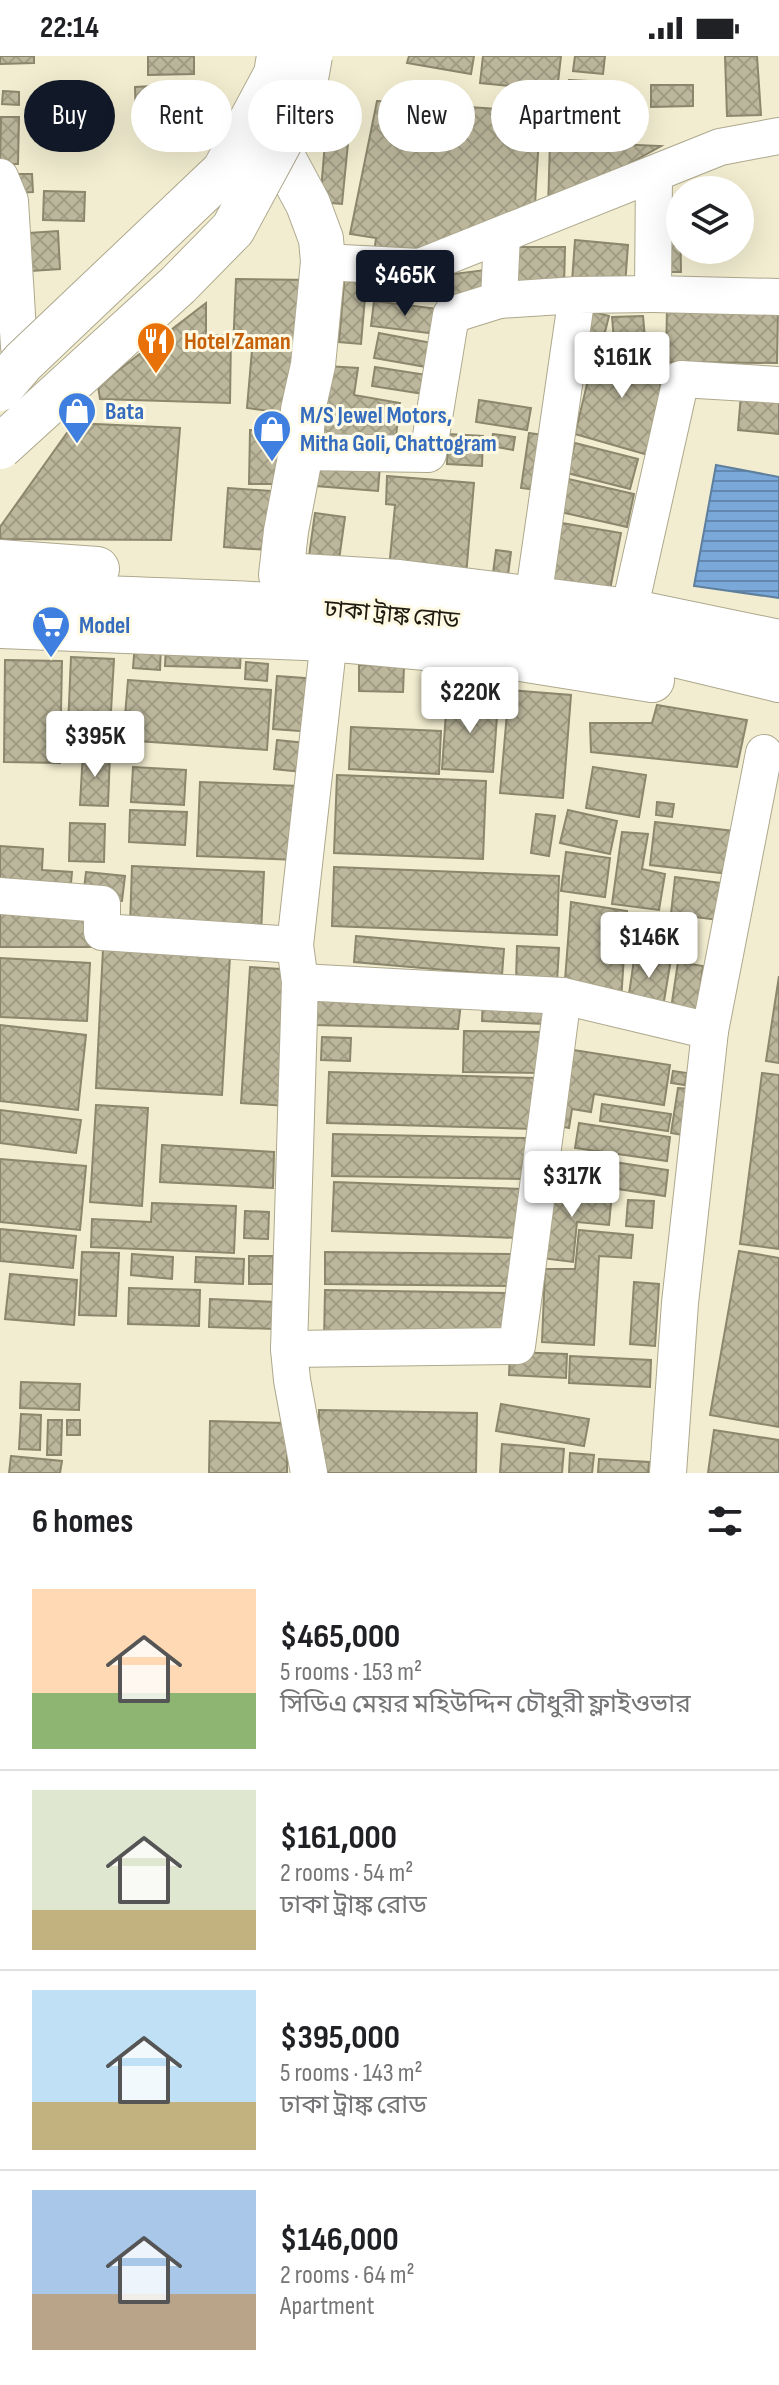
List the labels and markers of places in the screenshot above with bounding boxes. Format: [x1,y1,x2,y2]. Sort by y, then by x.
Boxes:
pin: $465K [349,250,461,318]
restaurant icon: Hotel Zaman [135,320,177,375]
place label: Hotel Zaman [184,327,291,356]
pin: $161K [566,332,678,400]
shop icon: Bata [56,390,98,445]
place label: Bata [105,397,144,426]
place label: M/S Jewel Motors, Mitha Goli, Chattogram [300,401,497,458]
shop icon: M/S Jewel Motors, Mitha Goli, Chattogram [251,408,293,463]
supermarket icon: Model [30,604,72,659]
place label: Model [79,611,130,640]
pin: $220K [414,667,526,735]
pin: $395K [39,711,151,779]
pin: $146K [593,912,705,980]
pin: $317K [516,1151,628,1219]

